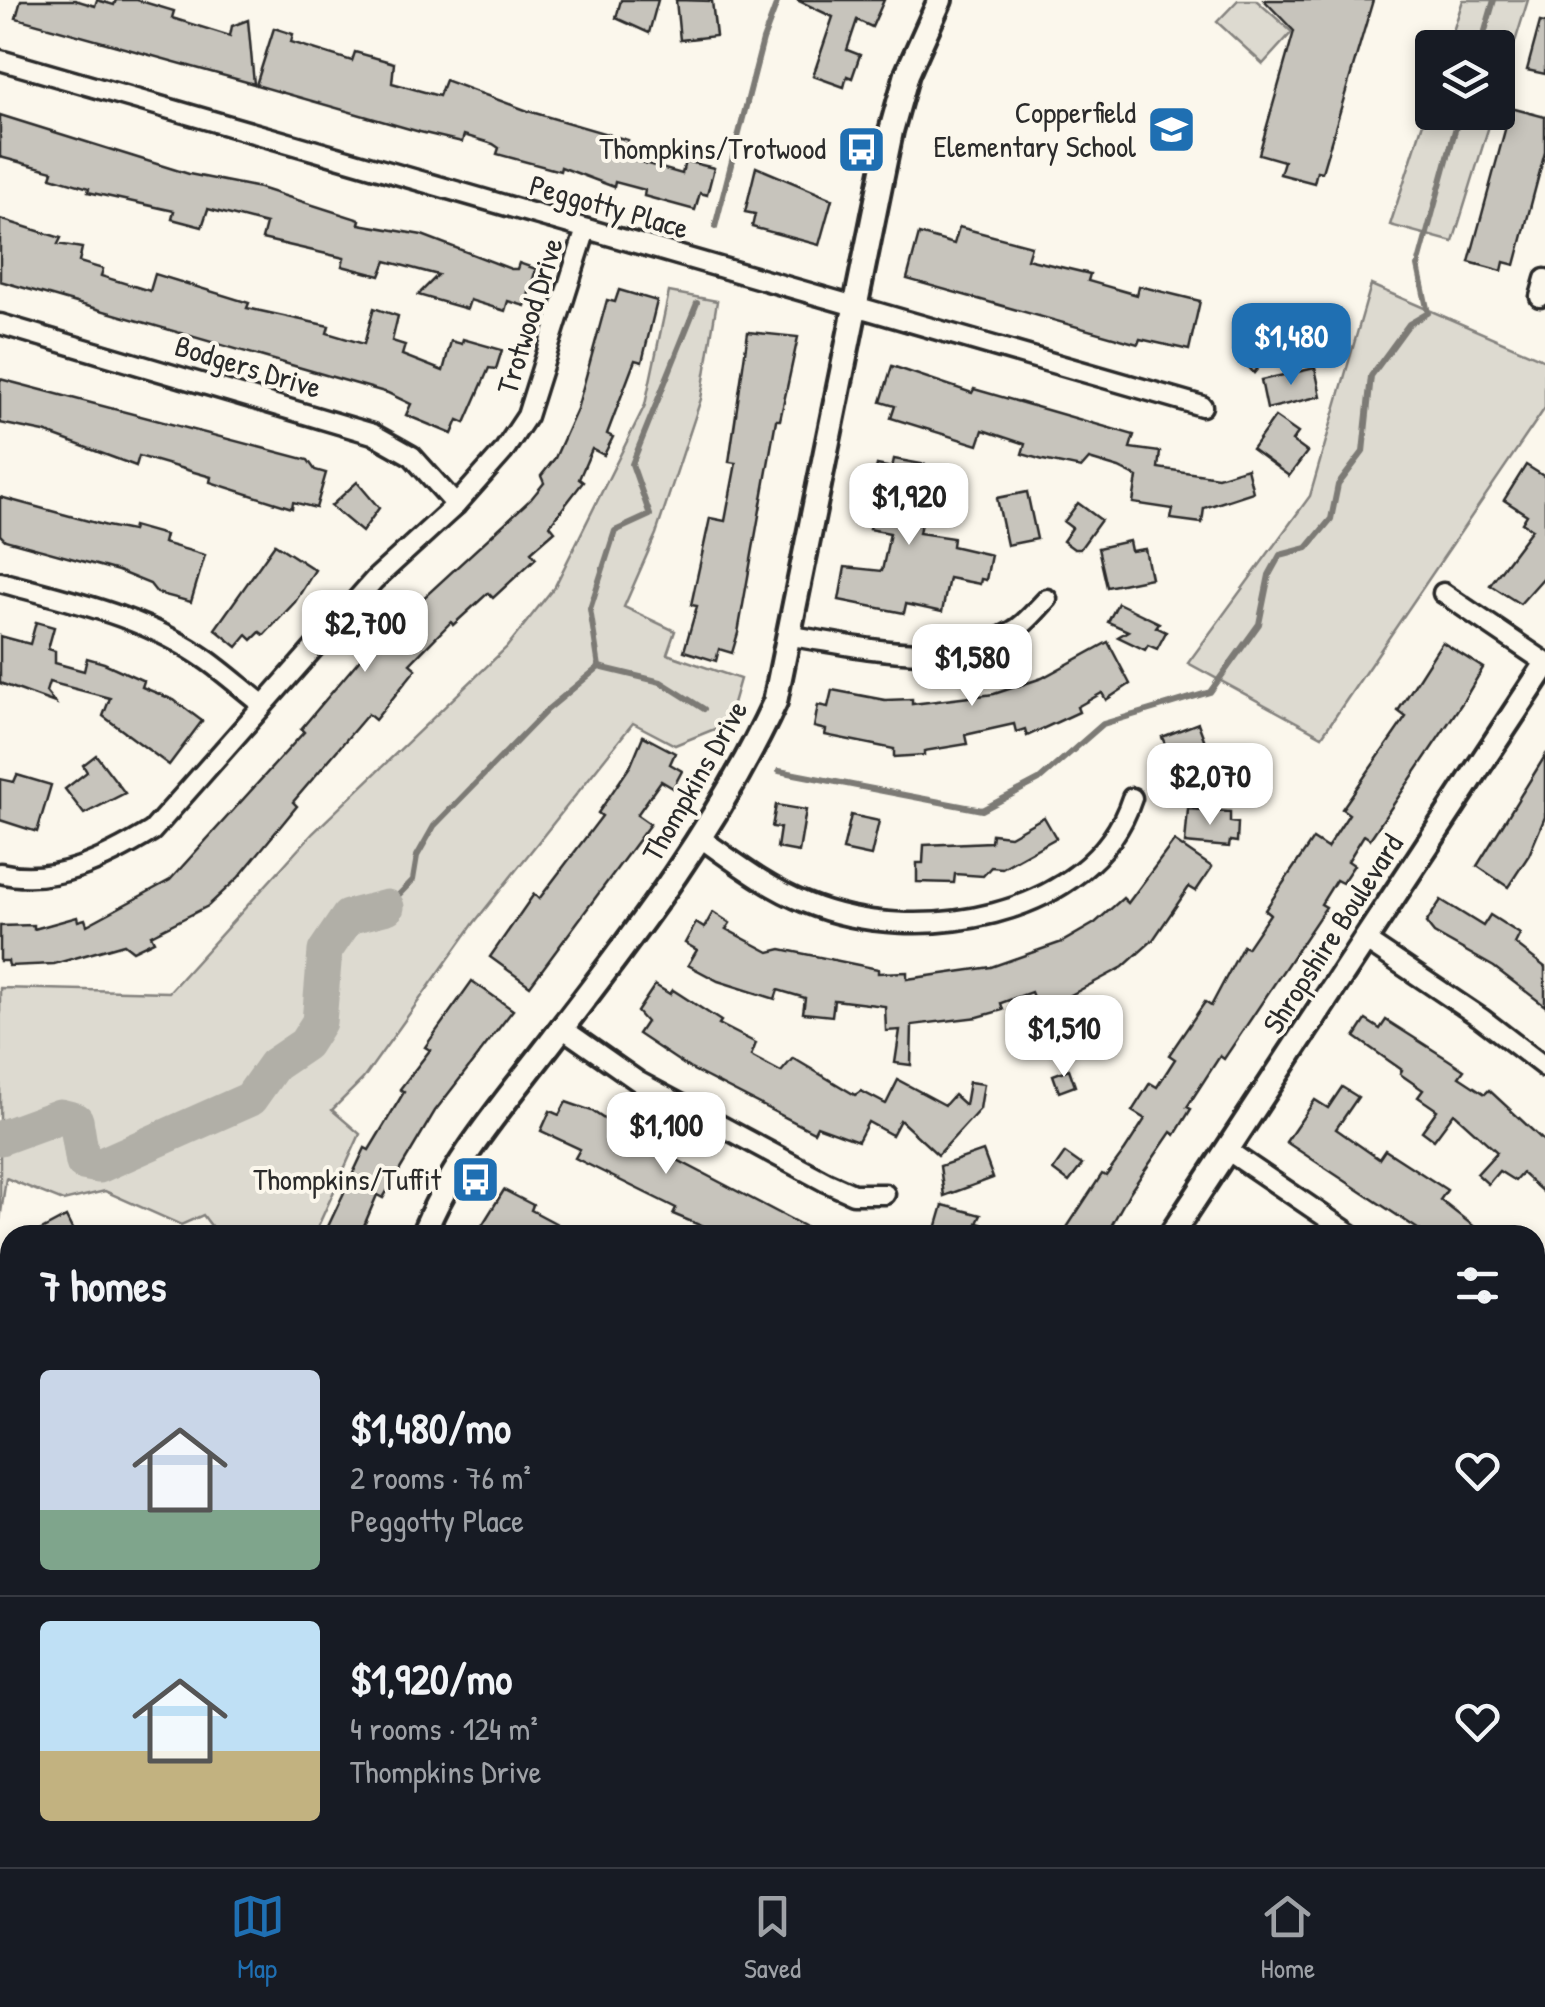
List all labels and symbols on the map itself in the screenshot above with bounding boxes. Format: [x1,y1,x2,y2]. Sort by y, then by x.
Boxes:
place label: Copperfield Elementary School [934,92,1136,166]
school or university icon: Copperfield Elementary School [1145,104,1197,156]
bus stop icon: Thompkins/Trotwood [835,123,887,175]
place label: Thompkins/Trotwood [599,128,826,168]
street label: Peggotty Place [525,164,693,248]
street label: Trotwood Drive [486,233,572,399]
pin: $1,480 [1210,303,1372,388]
street label: Bodgers Drive [170,325,326,407]
pin: $1,920 [828,463,990,548]
pin: $2,700 [284,590,446,675]
pin: $1,580 [891,624,1053,709]
street label: Thompkins Drive [632,693,756,868]
pin: $2,070 [1129,743,1291,828]
street label: Shropshire Boulevard [1253,826,1412,1041]
pin: $1,510 [983,995,1145,1080]
pin: $1,100 [585,1092,747,1177]
bus stop icon: Thompkins/Tuffit [450,1154,502,1206]
place label: Thompkins/Tuffit [253,1159,442,1199]

